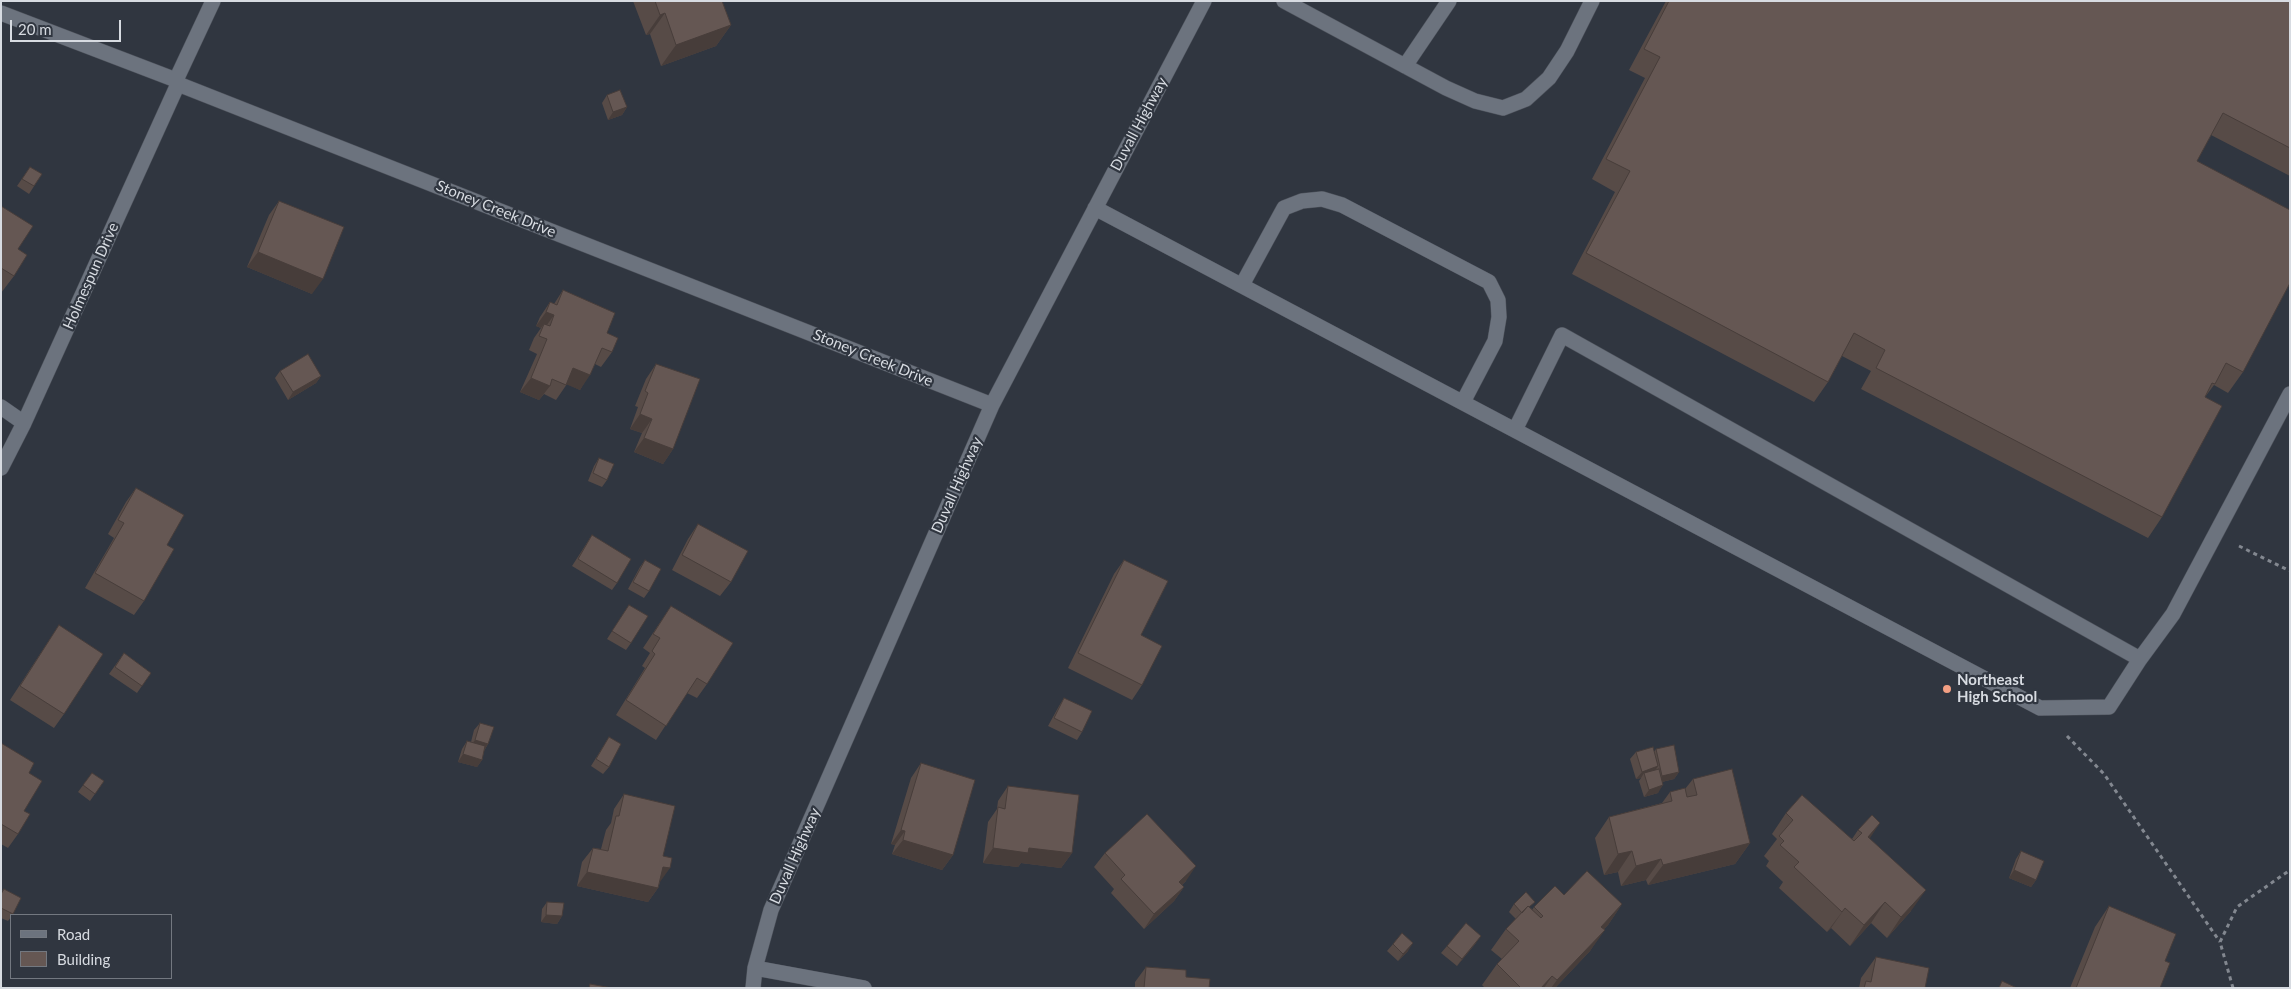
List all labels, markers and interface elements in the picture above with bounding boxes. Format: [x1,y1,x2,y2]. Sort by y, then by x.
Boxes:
scale bar [12,10,124,42]
text: 20 m [18,20,52,38]
street label: Duvall Highway [1107,74,1171,174]
street label: Stoney Creek Drive [434,177,558,241]
street label: Holmespun Drive [59,220,123,332]
street label: Stoney Creek Drive [811,326,935,390]
street label: Duvall Highway [928,434,986,536]
place label: Northeast High School [1957,671,2037,706]
marker: Northeast High School [1941,683,1953,695]
street label: Duvall Highway [766,805,824,907]
legend [10,914,172,979]
text: Road [57,925,90,943]
text: Building [57,950,110,968]

